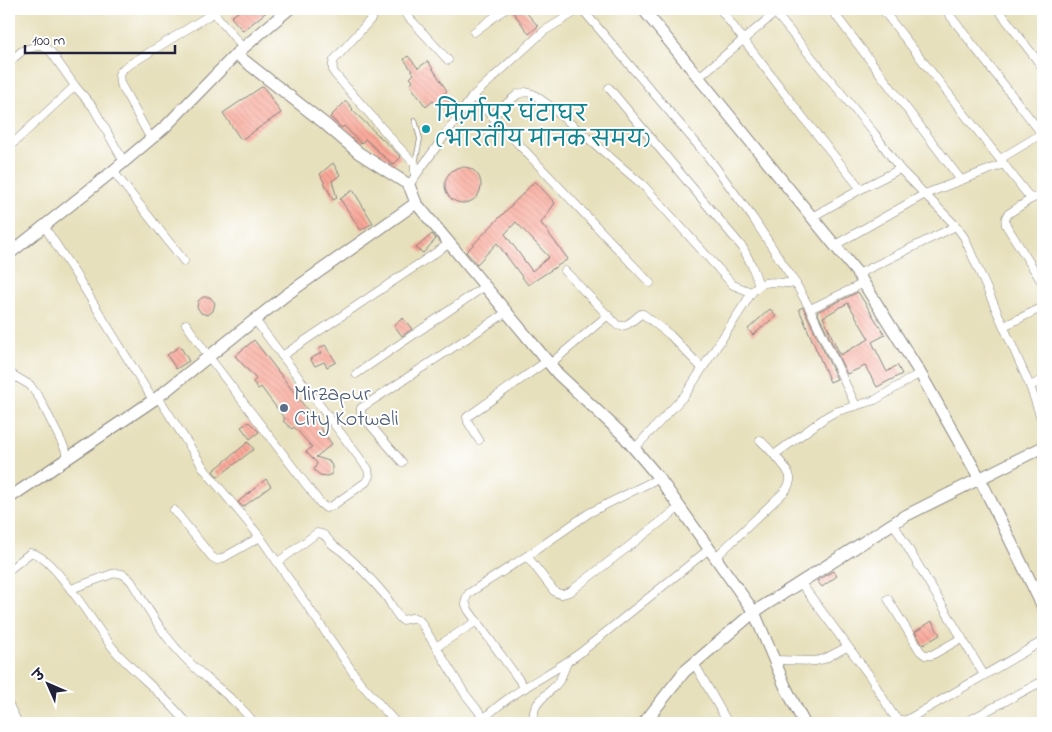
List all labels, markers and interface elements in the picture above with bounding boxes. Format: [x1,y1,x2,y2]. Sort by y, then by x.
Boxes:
scale bar [25,22,175,54]
text: 100 m [32,30,65,52]
place label: मिर्ज़ापुर घंटाघर (भारतीय मानक समय) [435,96,650,157]
marker: मिर्ज़ापुर घंटाघर (भारतीय मानक समय) [420,123,432,135]
place label: Mirzapur City Kotwali [294,379,399,437]
marker: Mirzapur City Kotwali [278,402,290,414]
north arrow [22,660,72,710]
text: उ [28,664,52,688]

